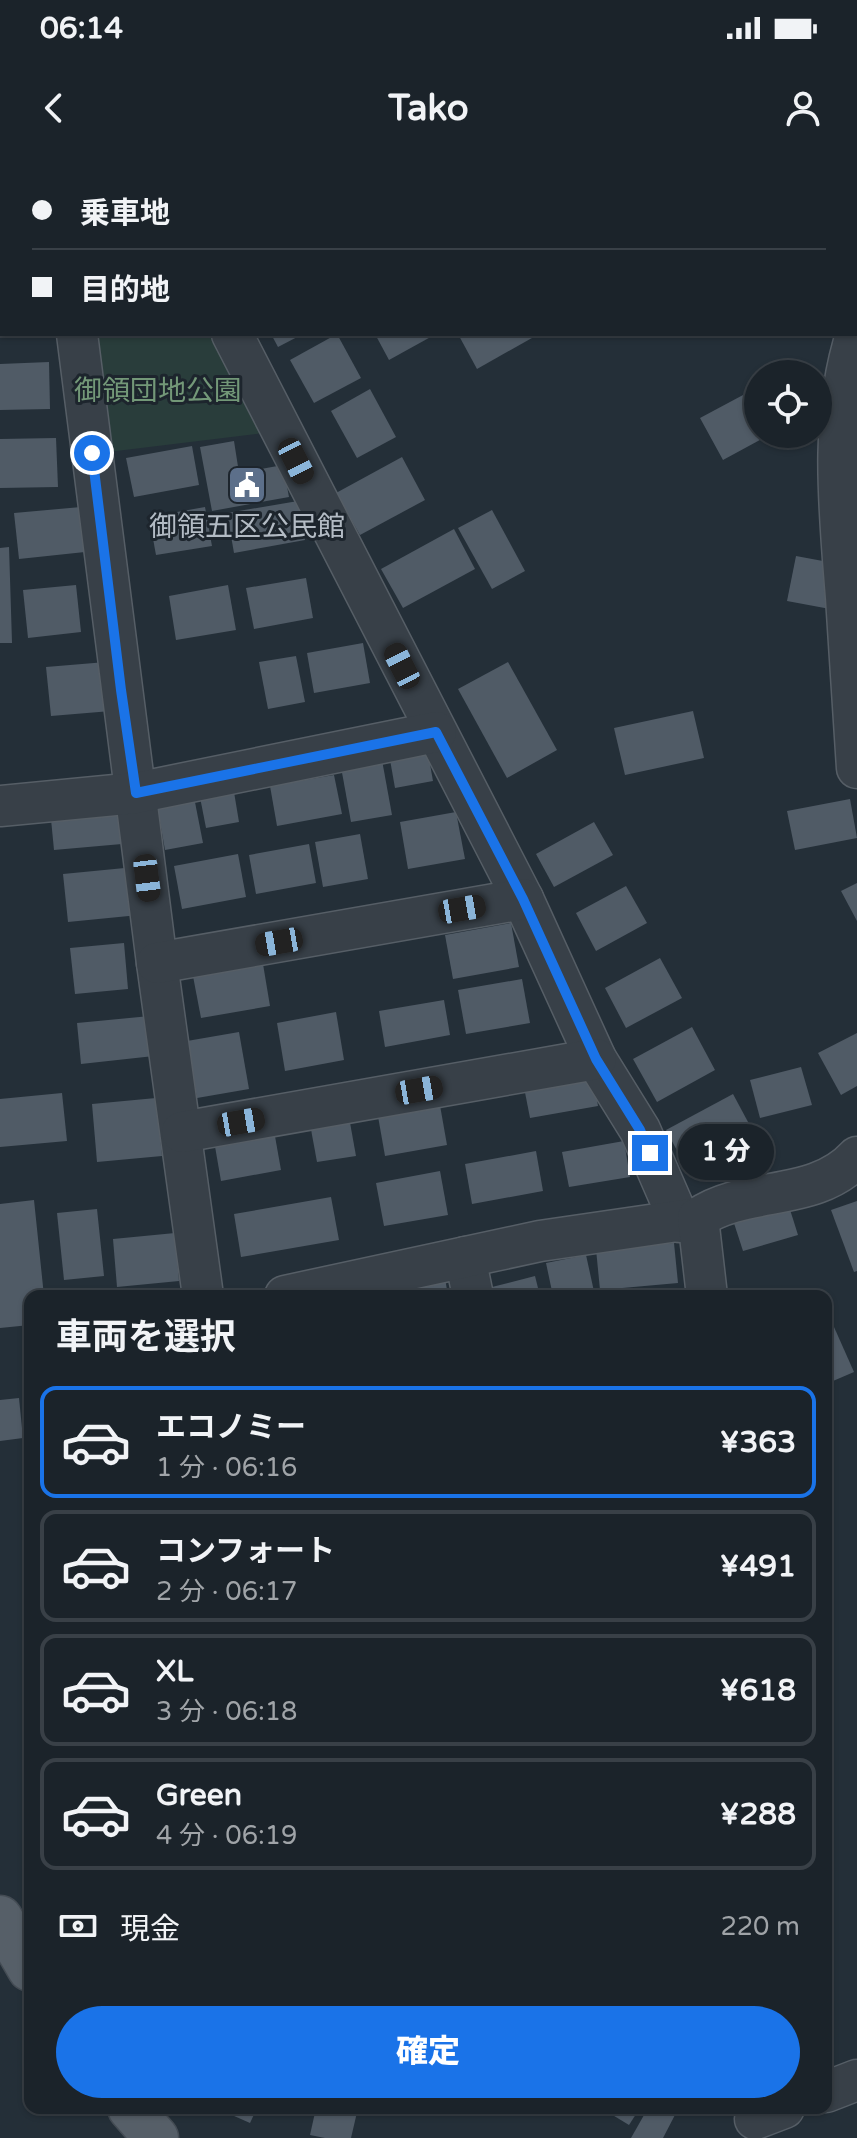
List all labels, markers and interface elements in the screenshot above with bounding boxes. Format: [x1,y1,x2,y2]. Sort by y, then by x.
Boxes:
text: 06:14 [40,10,123,47]
icon: back [32,86,76,130]
icon: person [781,86,825,130]
text: Tako [388,87,469,130]
text: 乗車地 [80,195,170,232]
text: 目的地 [80,272,170,309]
map controls [744,360,832,448]
button: locate [744,360,832,448]
park label: 御領団地公園 [74,374,242,408]
car [274,434,318,488]
route start [74,435,110,471]
public building icon: 御領五区公民館 [226,464,268,506]
place label: 御領五区公民館 [149,510,345,544]
car [380,639,424,693]
car [132,853,162,903]
car [436,893,488,925]
car [253,926,305,958]
car [393,1074,445,1106]
car [215,1106,267,1138]
callout: 1 分 [678,1125,774,1181]
route end [632,1135,668,1171]
text: 1 分 [701,1136,751,1167]
text: 車両を選択 [56,1316,236,1359]
icon: car [60,1406,132,1478]
text: エコノミー [156,1409,306,1446]
text: ¥363 [720,1424,796,1461]
text: 1 分 · 06:16 [156,1452,297,1483]
icon: car [60,1530,132,1602]
text: コンフォート [156,1533,335,1570]
text: ¥491 [720,1548,796,1585]
text: 2 分 · 06:17 [156,1576,297,1607]
text: XL [156,1653,193,1690]
icon: car [60,1654,132,1726]
text: ¥618 [720,1672,796,1709]
text: 3 分 · 06:18 [156,1696,297,1727]
text: Green [156,1777,242,1814]
icon: car [60,1778,132,1850]
text: ¥288 [720,1796,796,1833]
text: 4 分 · 06:19 [156,1820,297,1851]
icon: cash [56,1904,100,1948]
text: 現金 [120,1911,180,1948]
text: 220 m [720,1911,800,1942]
button: 確定 [56,2006,800,2098]

